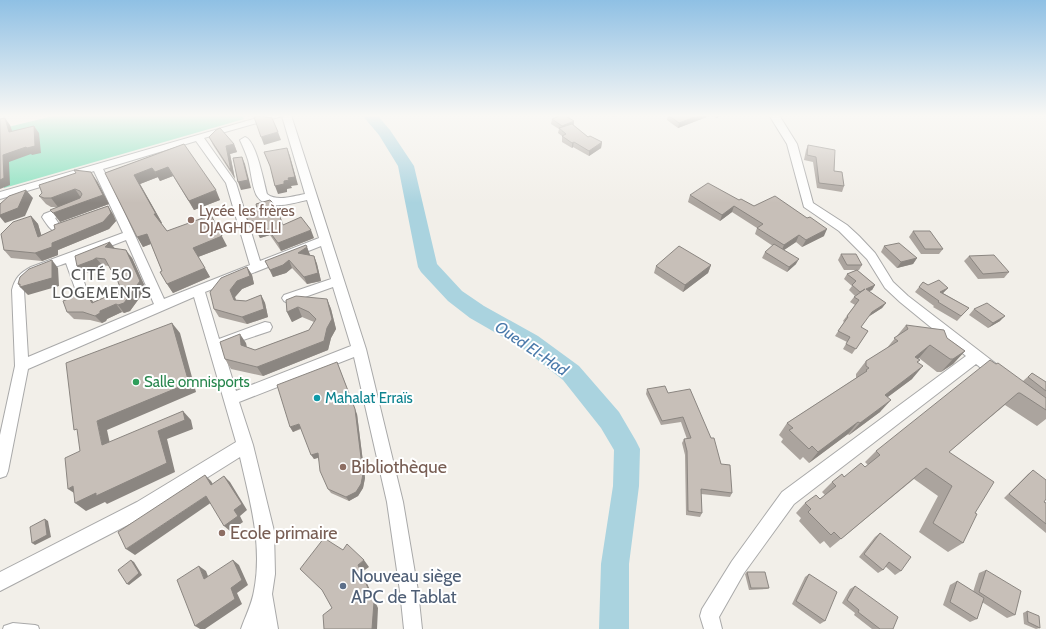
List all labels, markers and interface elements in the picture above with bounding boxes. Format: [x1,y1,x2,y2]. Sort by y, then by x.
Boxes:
place label: Lycée les frères DJAGHDELLI [199,202,295,237]
marker: Lycée les frères DJAGHDELLI [186,215,196,225]
district label: CITÉ 50 LOGEMENTS [52,265,152,302]
water label: Oued El-Had [492,317,572,380]
place label: Salle omnisports [144,373,250,391]
marker: Salle omnisports [131,377,141,387]
place label: Mahalat Erraïs [325,389,413,407]
marker: Mahalat Erraïs [312,393,322,403]
place label: Bibliothèque [351,456,447,478]
marker: Bibliothèque [338,462,348,472]
place label: Ecole primaire [230,522,338,544]
marker: Ecole primaire [217,528,227,538]
place label: Nouveau siège APC de Tablat [351,565,461,608]
marker: Nouveau siège APC de Tablat [338,581,348,591]

